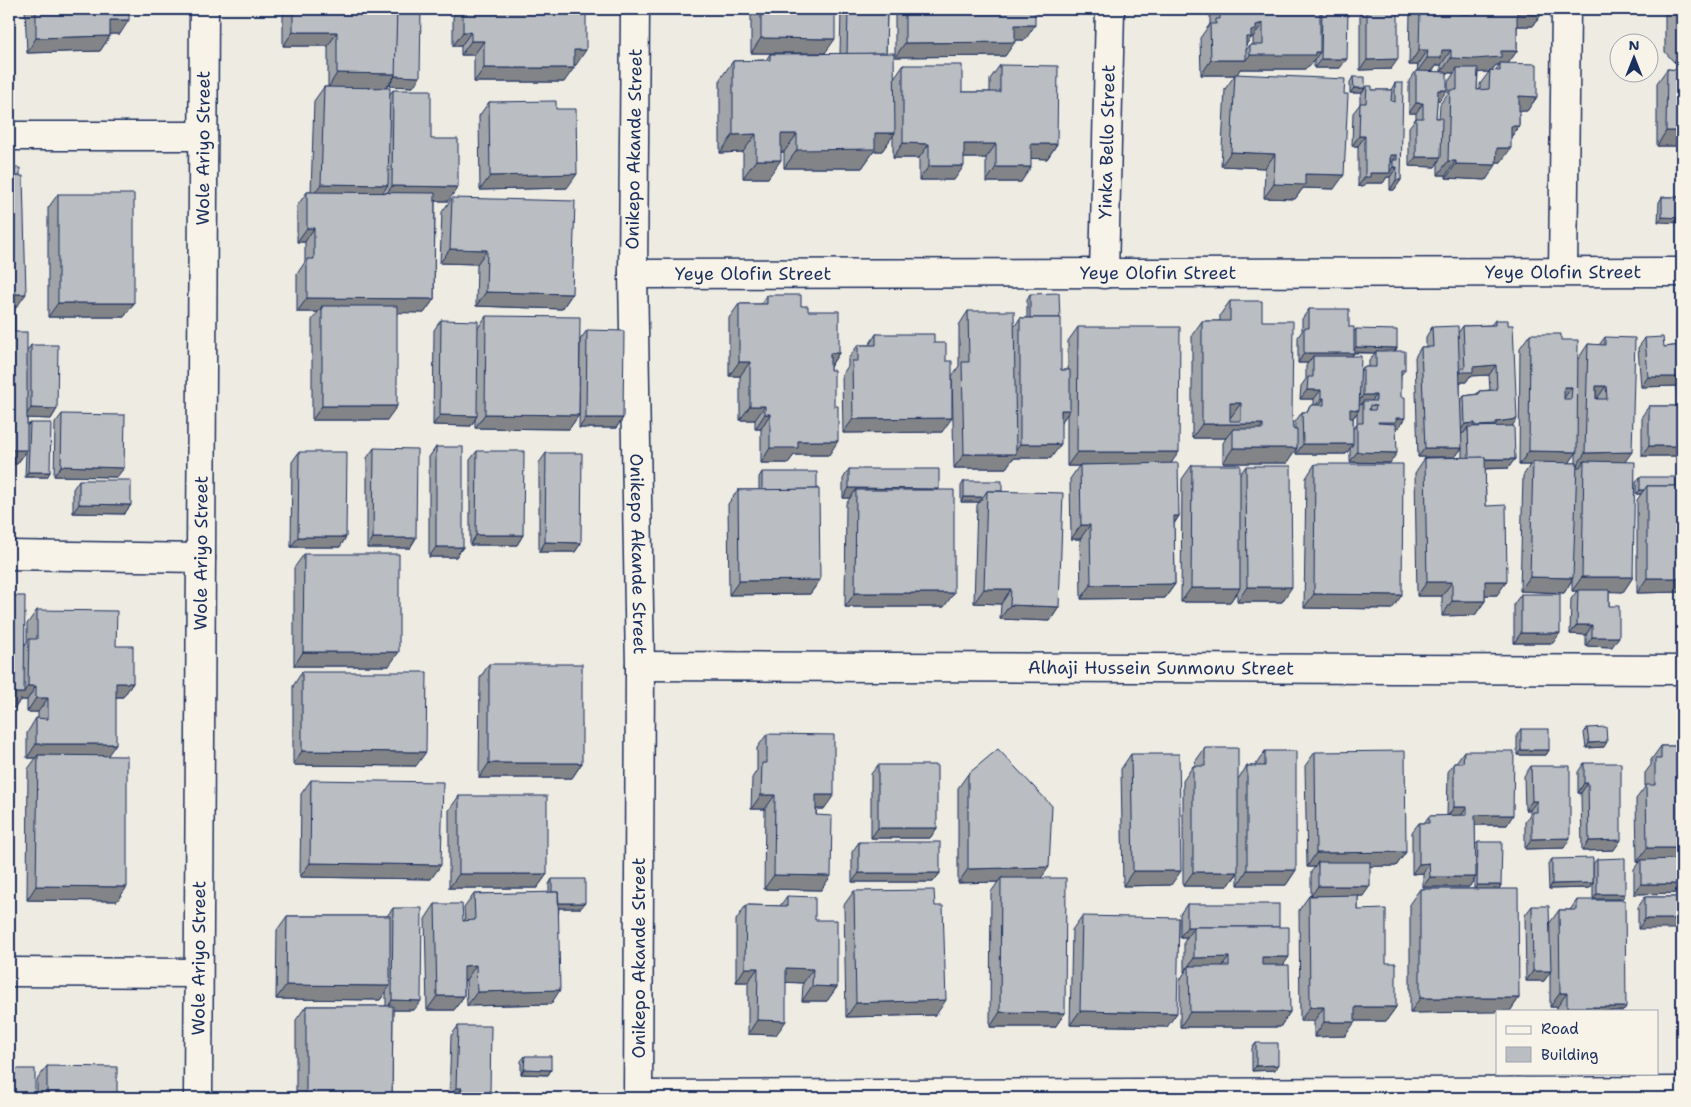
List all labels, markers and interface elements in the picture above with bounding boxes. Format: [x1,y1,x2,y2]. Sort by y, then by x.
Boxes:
north arrow [1608,32,1658,82]
text: N [1628,36,1640,54]
street label: Onikepo Akande Street [620,48,648,250]
street label: Yinka Bello Street [1093,64,1121,220]
street label: Wole Ariyo Street [191,70,216,226]
street label: Yeye Olofin Street [1485,260,1642,284]
street label: Yeye Olofin Street [1080,261,1237,285]
street label: Yeye Olofin Street [675,262,832,286]
street label: Onikepo Akande Street [624,453,652,655]
street label: Wole Ariyo Street [189,475,213,631]
street label: Alhaji Hussein Sunmonu Street [1028,655,1294,681]
street label: Onikepo Akande Street [627,857,651,1059]
street label: Wole Ariyo Street [186,880,211,1036]
legend [1496,1010,1658,1074]
text: Road [1541,1019,1579,1039]
text: Building [1541,1045,1598,1065]

